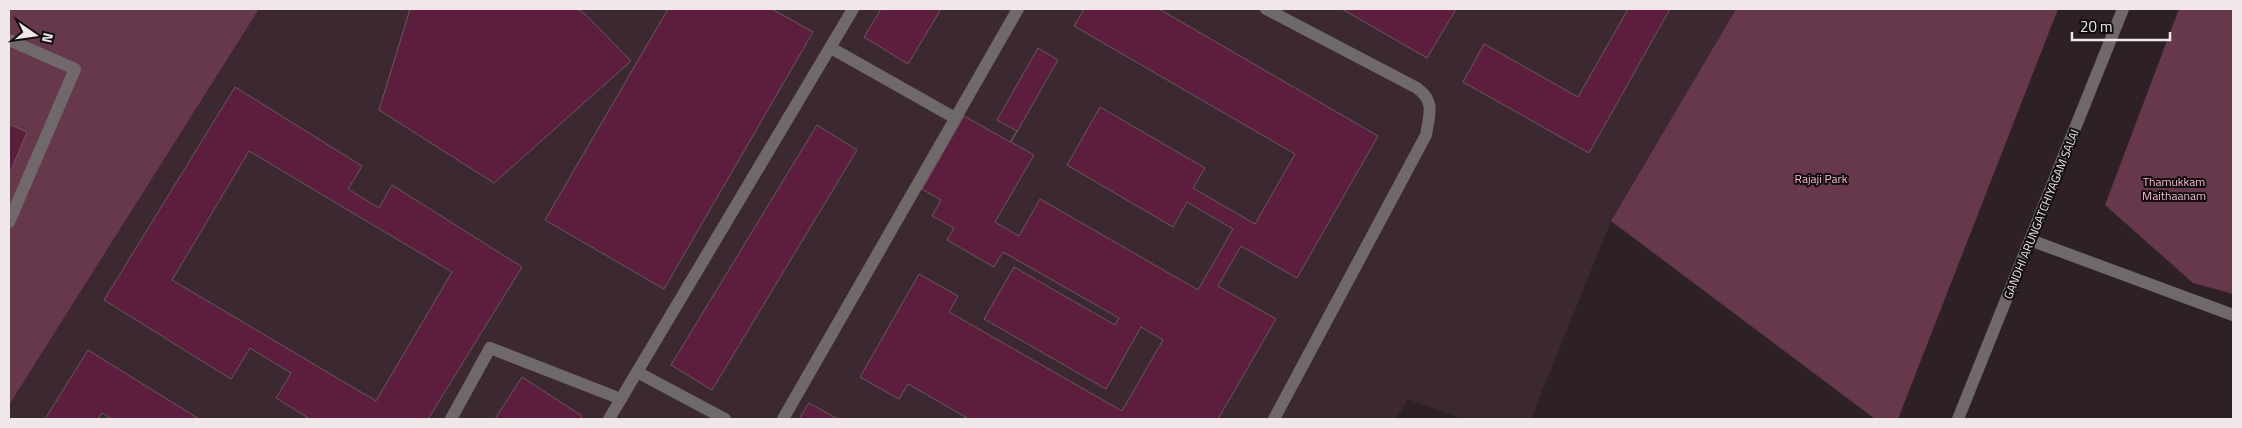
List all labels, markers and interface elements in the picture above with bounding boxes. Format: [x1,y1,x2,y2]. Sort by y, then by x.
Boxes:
north arrow [10,10,60,60]
scale bar [2072,10,2170,42]
text: 20 m [2080,15,2113,38]
text: N [37,31,59,45]
street label: GANDHI ARUNGATCHIYAGAM SALAI [1998,126,2084,302]
park label: Rajaji Park [1795,169,1848,188]
park label: Thamukkam Maithaanam [2142,172,2206,205]

